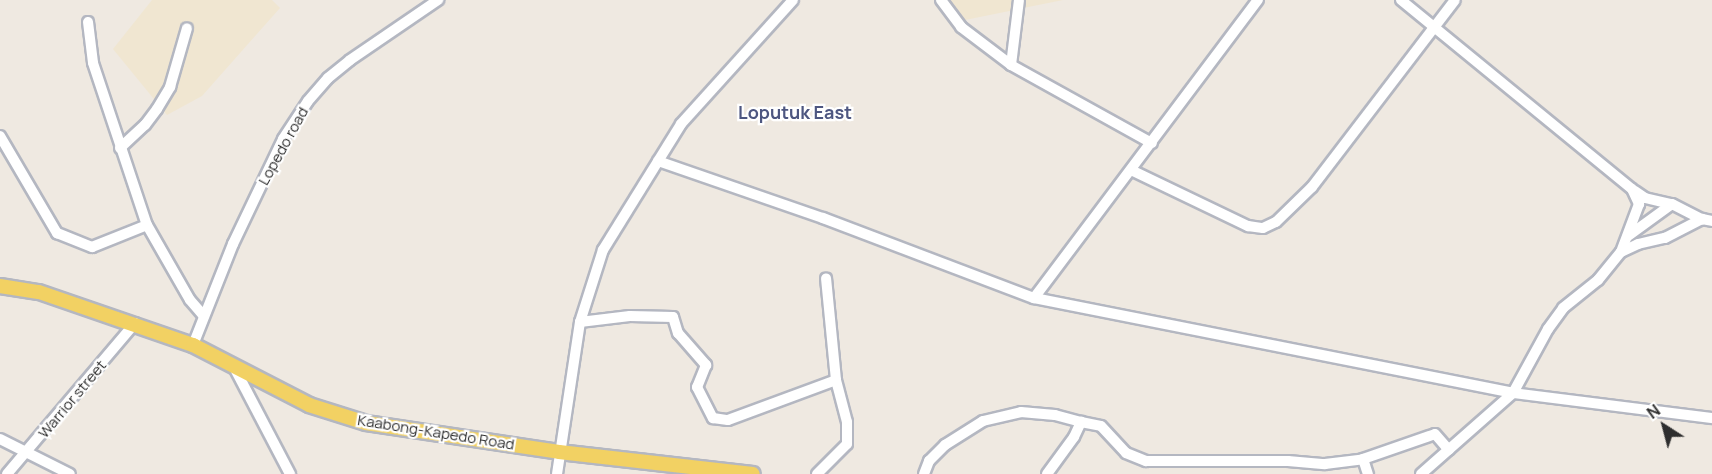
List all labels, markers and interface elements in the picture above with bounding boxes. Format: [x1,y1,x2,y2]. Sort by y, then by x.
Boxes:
district label: Loputuk East [738,101,852,123]
street label: Lopedo road [254,104,312,188]
street label: Warrior street [34,356,110,442]
north arrow [1634,396,1694,456]
text: N [1642,399,1665,424]
street label: Kaabong-Kapedo Road [356,411,516,453]

